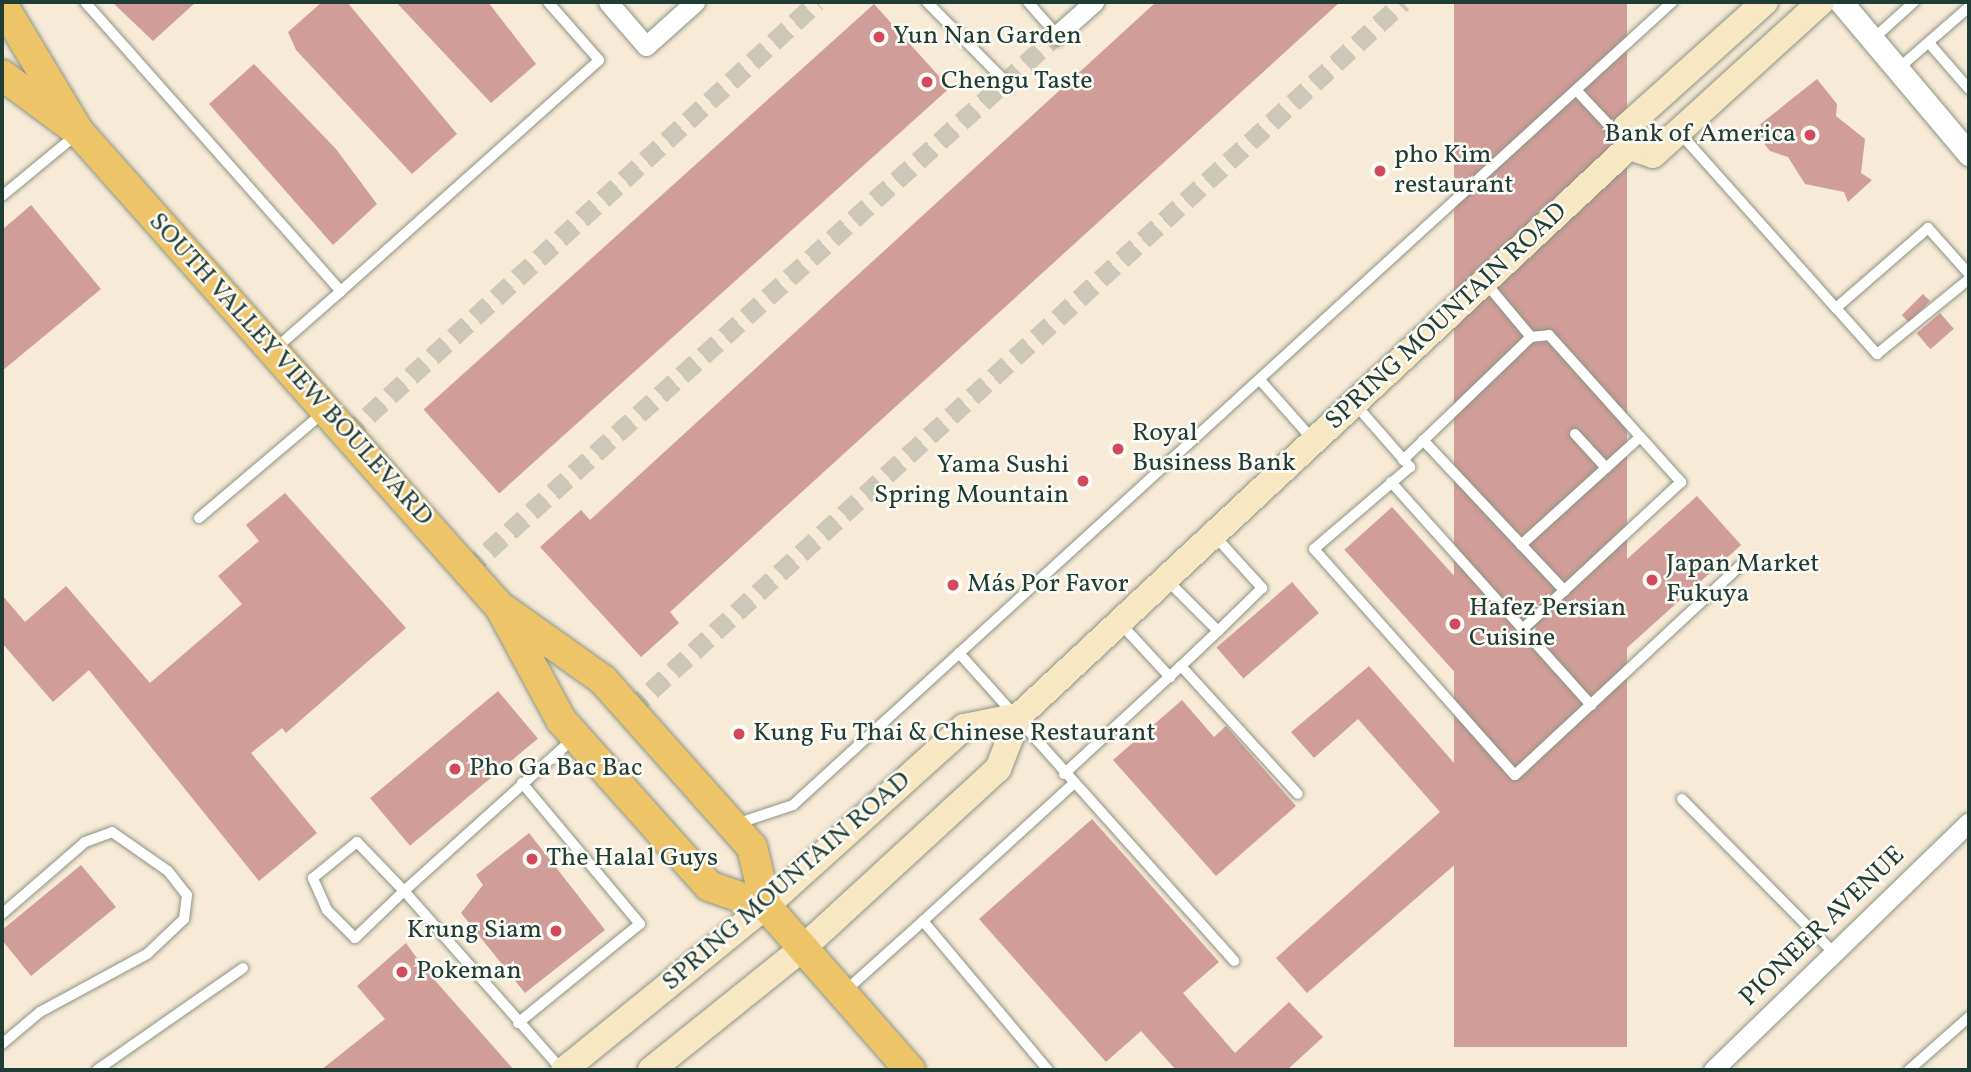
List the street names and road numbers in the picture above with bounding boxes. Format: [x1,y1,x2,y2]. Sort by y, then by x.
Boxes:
street label: SPRING MOUNTAIN ROAD [1320,197,1574,437]
street label: SOUTH VALLEY VIEW BOULEVARD [140,206,440,534]
street label: SPRING MOUNTAIN ROAD [656,766,918,998]
street label: PIONEER AVENUE [1734,840,1912,1014]

